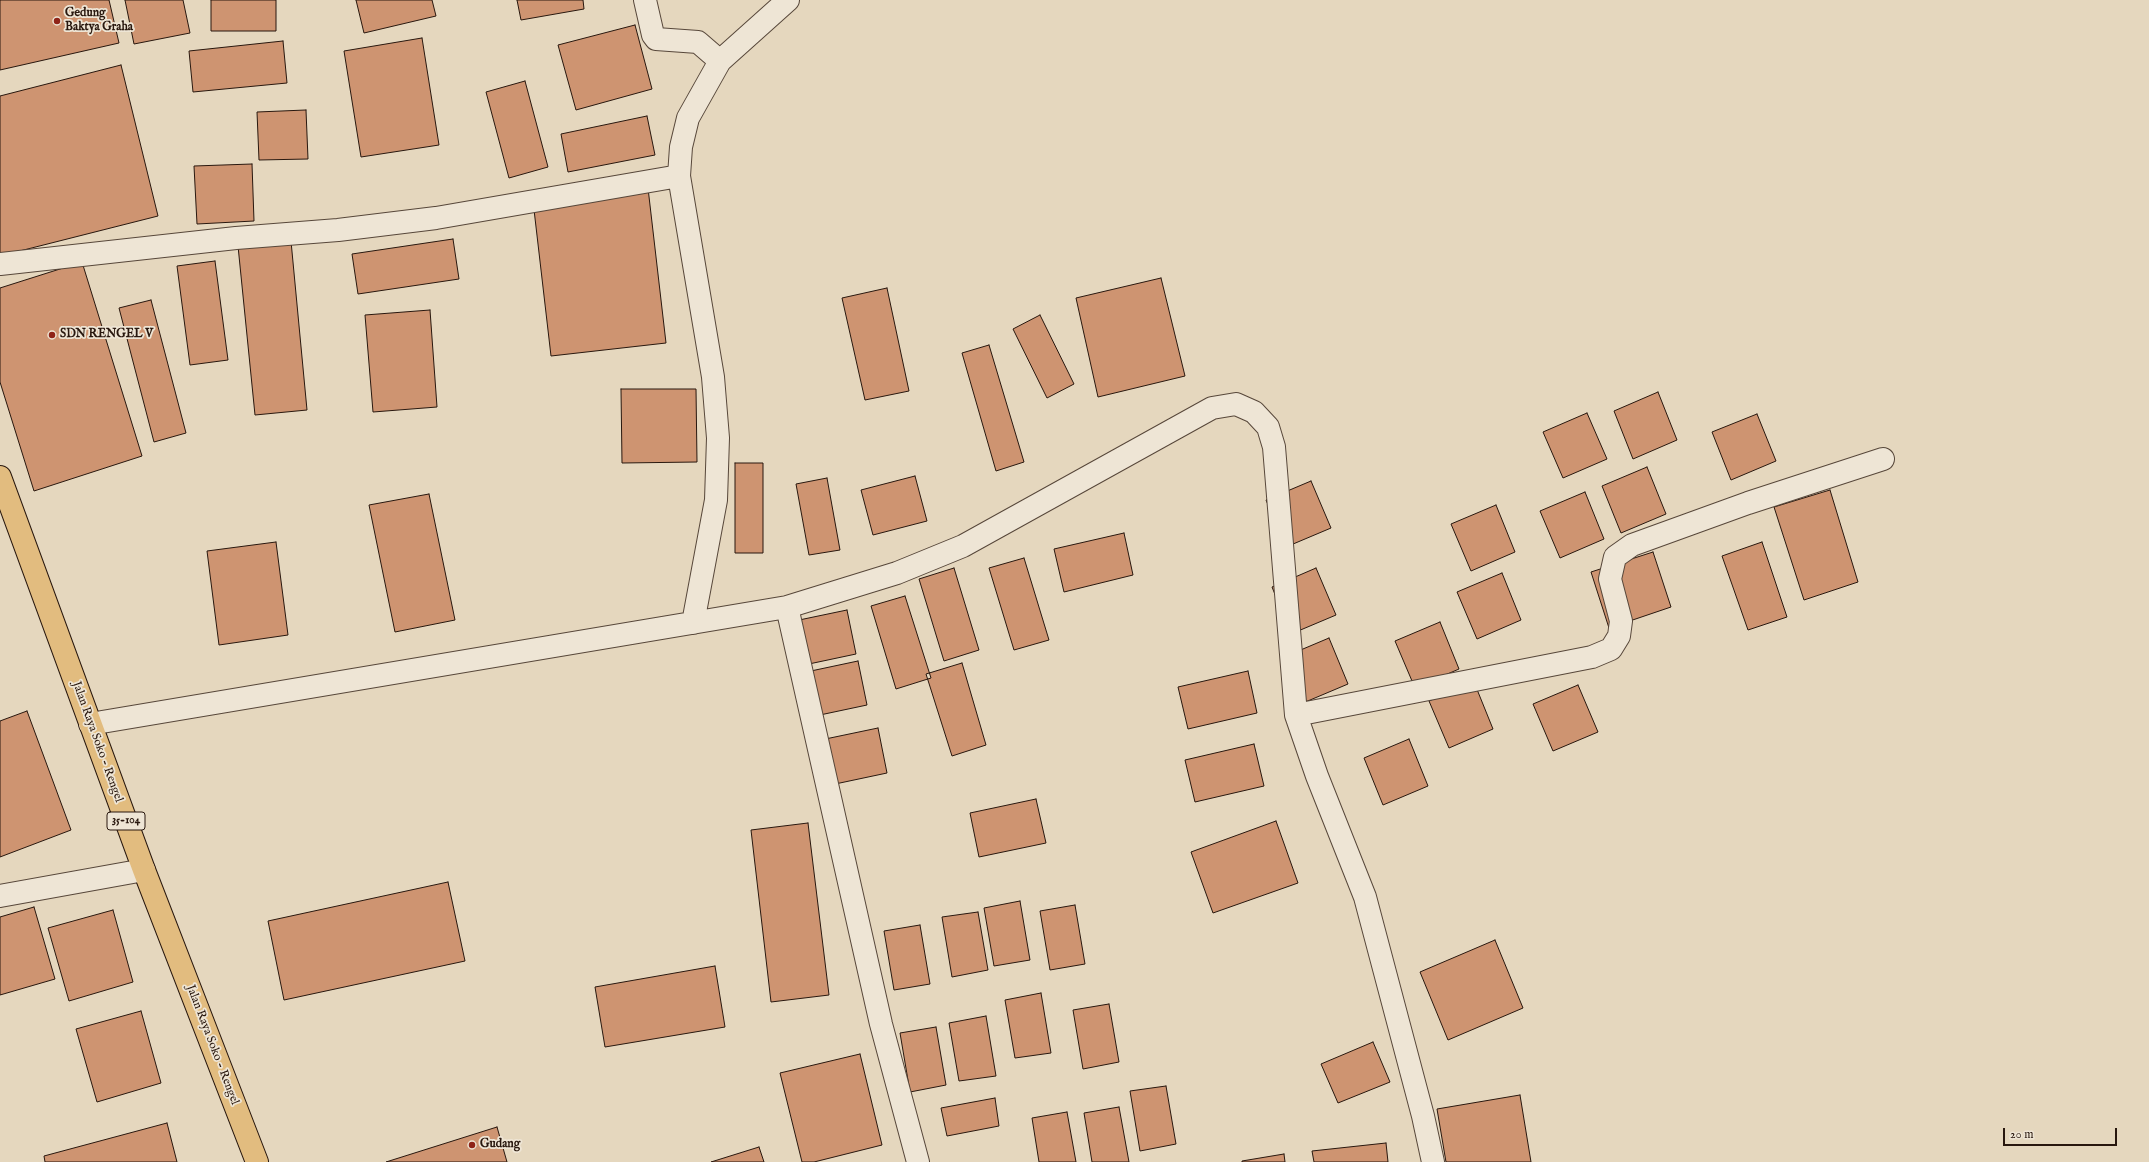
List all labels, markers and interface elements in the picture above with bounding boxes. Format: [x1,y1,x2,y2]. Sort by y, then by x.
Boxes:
place label: Gedung Baktya Graha [65,7,133,35]
marker: Gedung Baktya Graha [52,16,62,26]
place label: SDN RENGEL V [60,328,153,342]
marker: SDN RENGEL V [47,330,57,340]
street label: Jalan Raya Soko - Rengel [68,680,126,804]
road number: 35-104 [107,812,145,830]
street label: Jalan Raya Soko - Rengel [182,983,242,1107]
scale bar [2005,1120,2119,1146]
text: 20 m [2010,1127,2033,1142]
place label: Gudang [480,1138,520,1152]
marker: Gudang [467,1140,477,1150]

